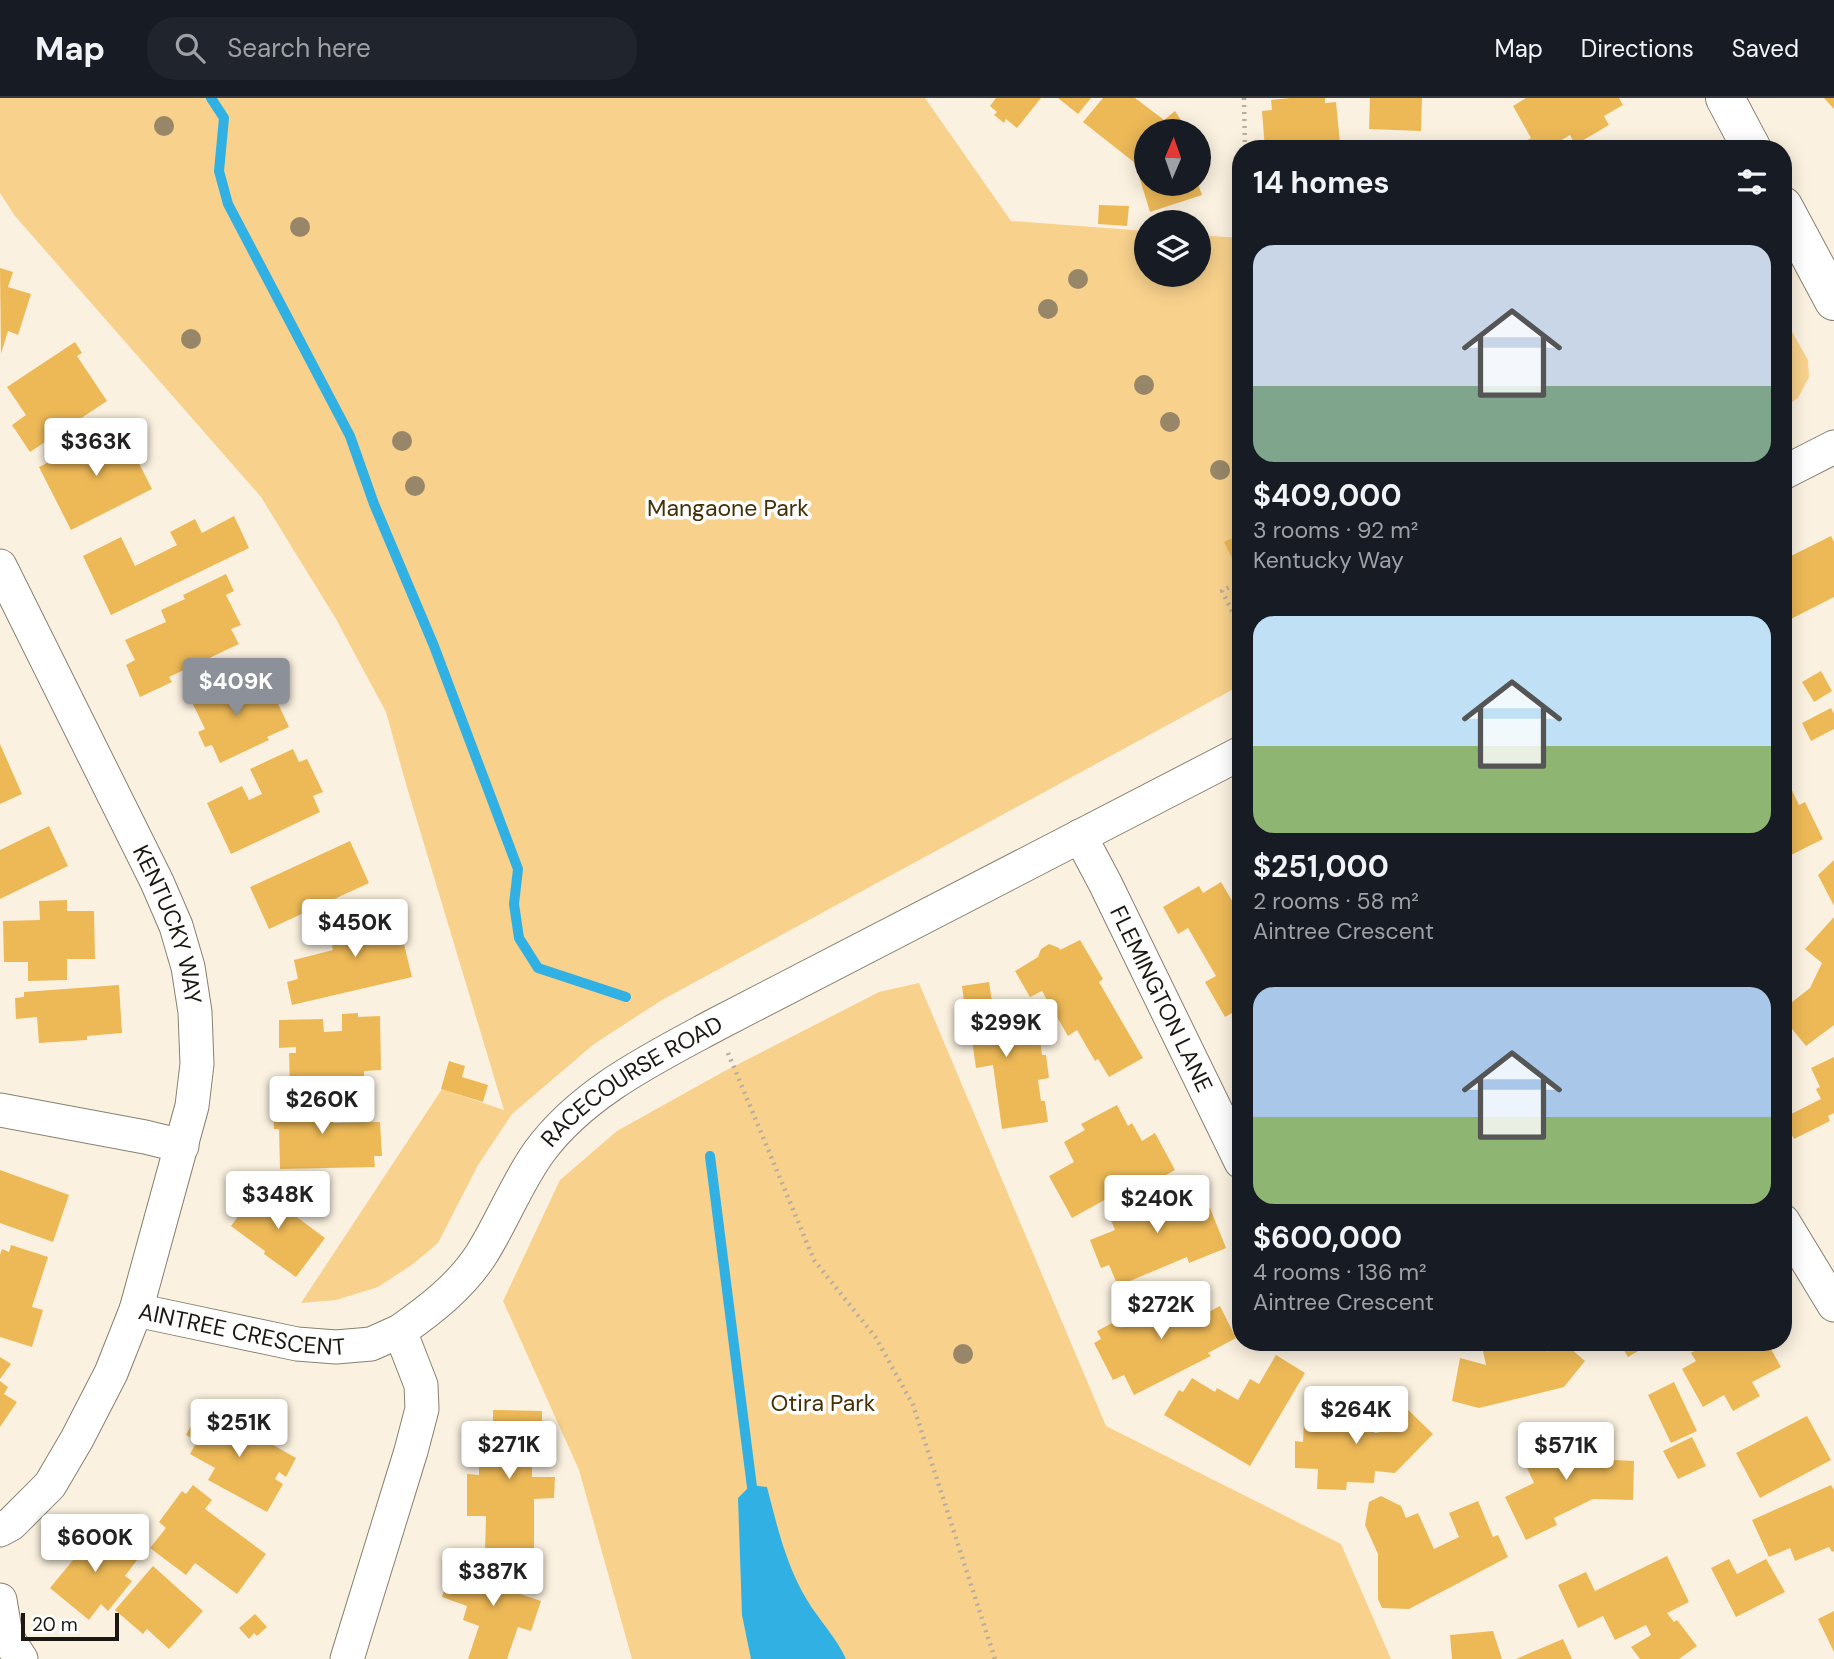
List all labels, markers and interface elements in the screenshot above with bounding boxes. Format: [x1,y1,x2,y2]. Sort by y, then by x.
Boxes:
search box [147,17,637,80]
text: Map [35,27,105,70]
icon: search [171,29,209,67]
text: Search here [227,31,371,65]
text: Map [1495,33,1543,64]
text: Directions [1581,33,1694,64]
text: Saved [1732,33,1799,64]
north arrow [1134,119,1211,196]
map controls [1134,119,1211,287]
text: 14 homes [1253,163,1390,202]
icon: filters [1733,163,1771,201]
button: layers [1134,210,1211,287]
icon: home [1449,290,1575,416]
pin: $363K [47,418,145,478]
text: $363K [60,426,132,456]
text: $409,000 [1253,476,1402,515]
park label: Mangaone Park [647,493,809,523]
text: 3 rooms · 92 m² [1253,515,1418,545]
text: Kentucky Way [1253,545,1404,575]
pin: $409K [187,658,285,718]
icon: home [1449,661,1575,787]
text: $409K [199,666,273,696]
street label: KENTUCKY WAY [126,840,209,1006]
text: $251,000 [1253,847,1389,886]
text: 2 rooms · 58 m² [1253,886,1419,916]
pin: $450K [306,900,404,959]
street label: FLEMINGTON LANE [1103,901,1220,1097]
text: $450K [318,907,392,937]
text: Aintree Crescent [1253,916,1434,946]
pin: $299K [957,1000,1055,1059]
text: $299K [970,1007,1042,1037]
street label: RACECOURSE ROAD [534,1009,728,1153]
icon: home [1449,1032,1575,1158]
pin: $260K [273,1076,371,1136]
text: $260K [286,1084,358,1114]
pin: $348K [229,1172,327,1231]
pin: $240K [1108,1176,1206,1235]
text: $348K [242,1179,314,1209]
text: $240K [1120,1183,1194,1213]
text: $600,000 [1253,1218,1402,1257]
text: 4 rooms · 136 m² [1253,1257,1427,1287]
pin: $272K [1112,1282,1210,1341]
text: Aintree Crescent [1253,1287,1434,1317]
text: $272K [1127,1289,1195,1319]
street label: AINTREE CRESCENT [136,1296,347,1362]
pin: $264K [1307,1386,1405,1446]
park label: Otira Park [771,1388,876,1418]
text: $264K [1320,1394,1392,1424]
pin: $251K [190,1400,288,1459]
text: $251K [207,1407,271,1437]
pin: $271K [460,1422,558,1481]
pin: $571K [1517,1422,1615,1482]
text: $271K [477,1429,541,1459]
text: $571K [1534,1430,1598,1460]
pin: $600K [46,1514,144,1574]
text: $600K [57,1522,133,1552]
pin: $387K [444,1548,542,1608]
text: $387K [458,1556,528,1586]
scale bar [21,1610,119,1642]
text: 20 m [32,1612,78,1637]

